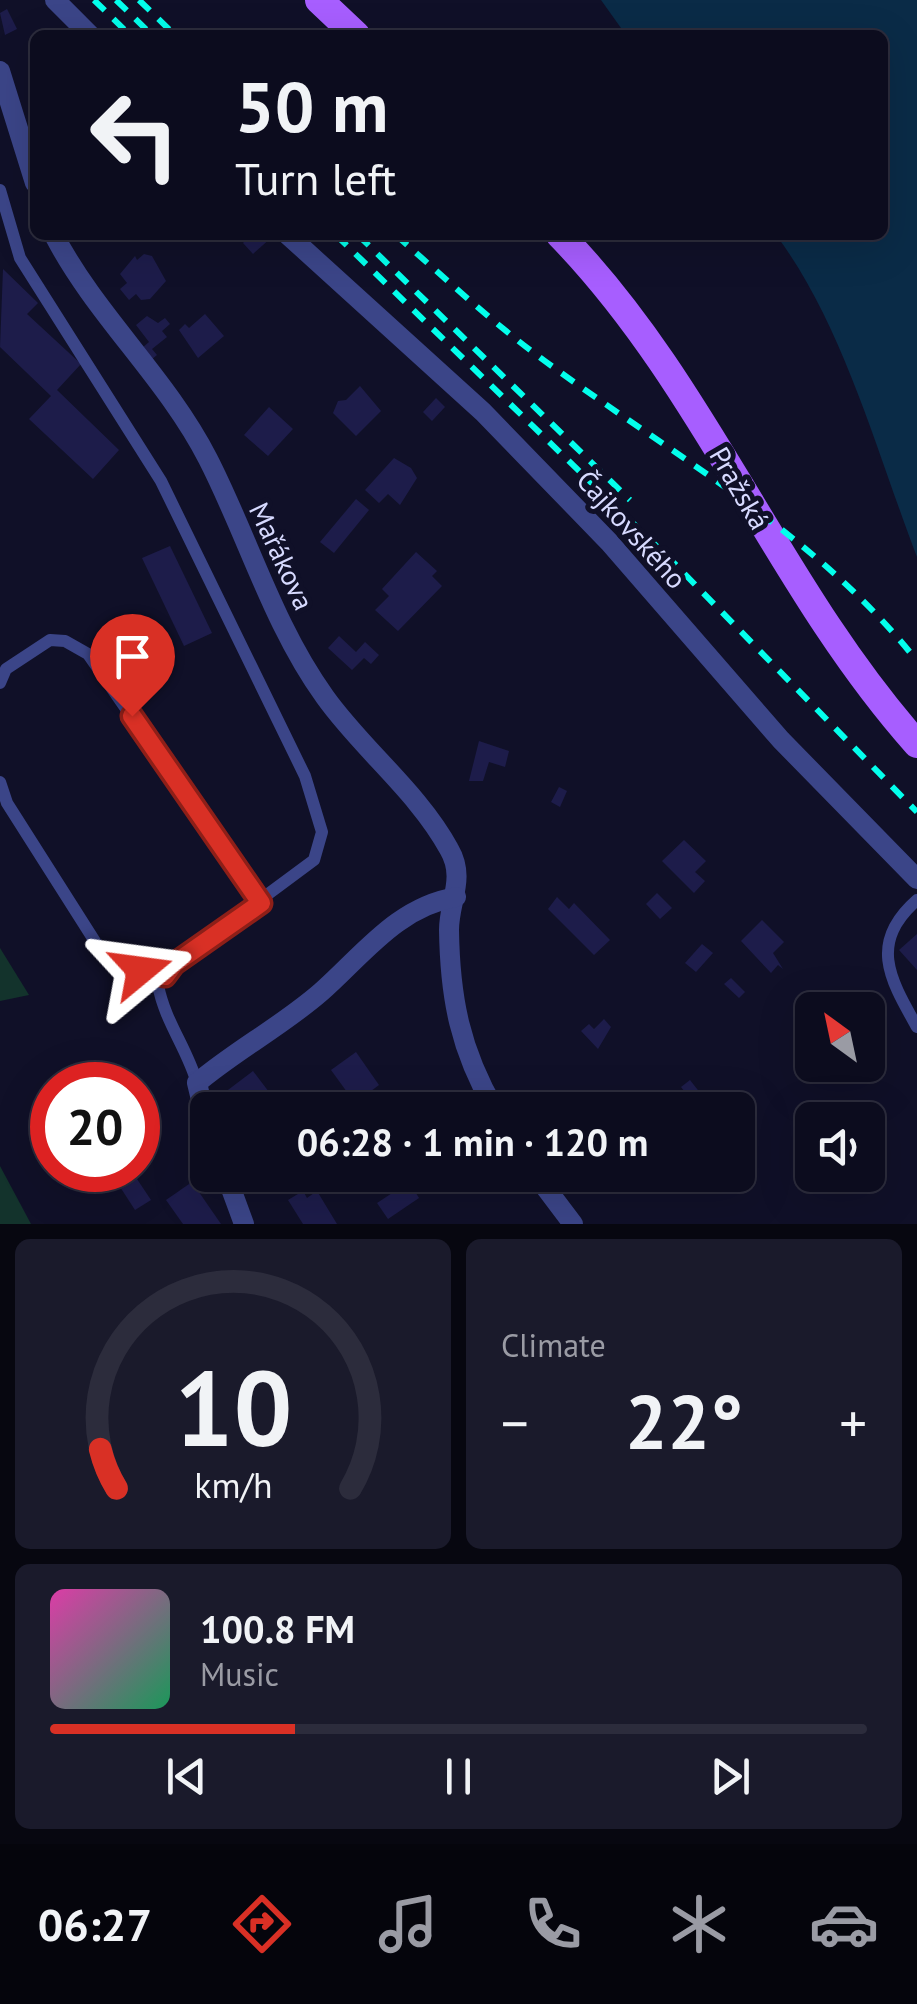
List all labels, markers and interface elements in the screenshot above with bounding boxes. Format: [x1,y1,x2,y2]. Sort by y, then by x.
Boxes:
text: 50 m [235,61,388,151]
icon: left [70,70,200,200]
text: Turn left [235,149,396,207]
street label: Pražská [702,440,778,536]
street label: Čajkovského [569,462,695,596]
street label: Mařákova [241,496,323,616]
pin [90,614,175,717]
icon: arrive [105,629,160,684]
position arrow [89,918,193,1022]
north arrow [795,992,885,1082]
map controls [795,992,885,1192]
speed limit sign: 20 [30,1062,160,1192]
button: sound [795,1102,885,1192]
text: 06:28 · 1 min · 120 m [297,1117,648,1166]
text: Climate [501,1324,606,1366]
text: 10 [174,1340,292,1475]
text: 22° [625,1373,743,1470]
text: − [501,1387,529,1458]
text: + [839,1387,867,1458]
text: km/h [194,1462,272,1508]
text: 100.8 FM [200,1604,355,1653]
text: Music [200,1653,279,1695]
icon: previous [159,1749,214,1804]
icon: pause [431,1749,486,1804]
icon: next [703,1749,758,1804]
icon: directions [227,1889,297,1959]
icon: music [373,1889,443,1959]
icon: phone [518,1889,588,1959]
icon: climate [664,1889,734,1959]
icon: car [809,1889,879,1959]
text: 06:27 [38,1895,152,1953]

